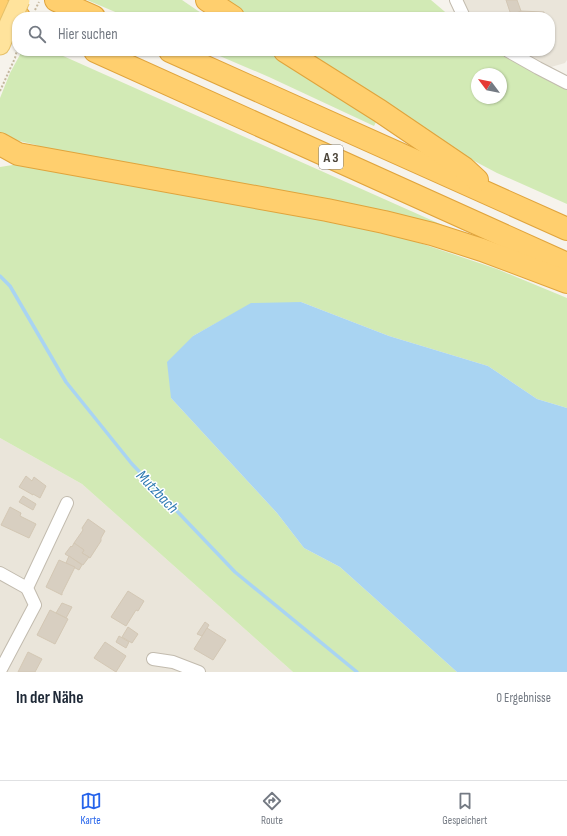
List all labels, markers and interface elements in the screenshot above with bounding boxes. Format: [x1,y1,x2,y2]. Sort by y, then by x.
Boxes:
search box [12,12,555,56]
icon: search [26,23,48,45]
text: Hier suchen [58,25,118,44]
north arrow [471,68,507,104]
road number: A 3 [319,145,343,169]
water label: Mutzbach [132,467,182,518]
text: In der Nähe [16,688,83,708]
text: 0 Ergebnisse [496,690,551,706]
tab: Karte [80,790,102,827]
tab: Route [261,790,283,827]
tab: Gespeichert [442,790,487,827]

